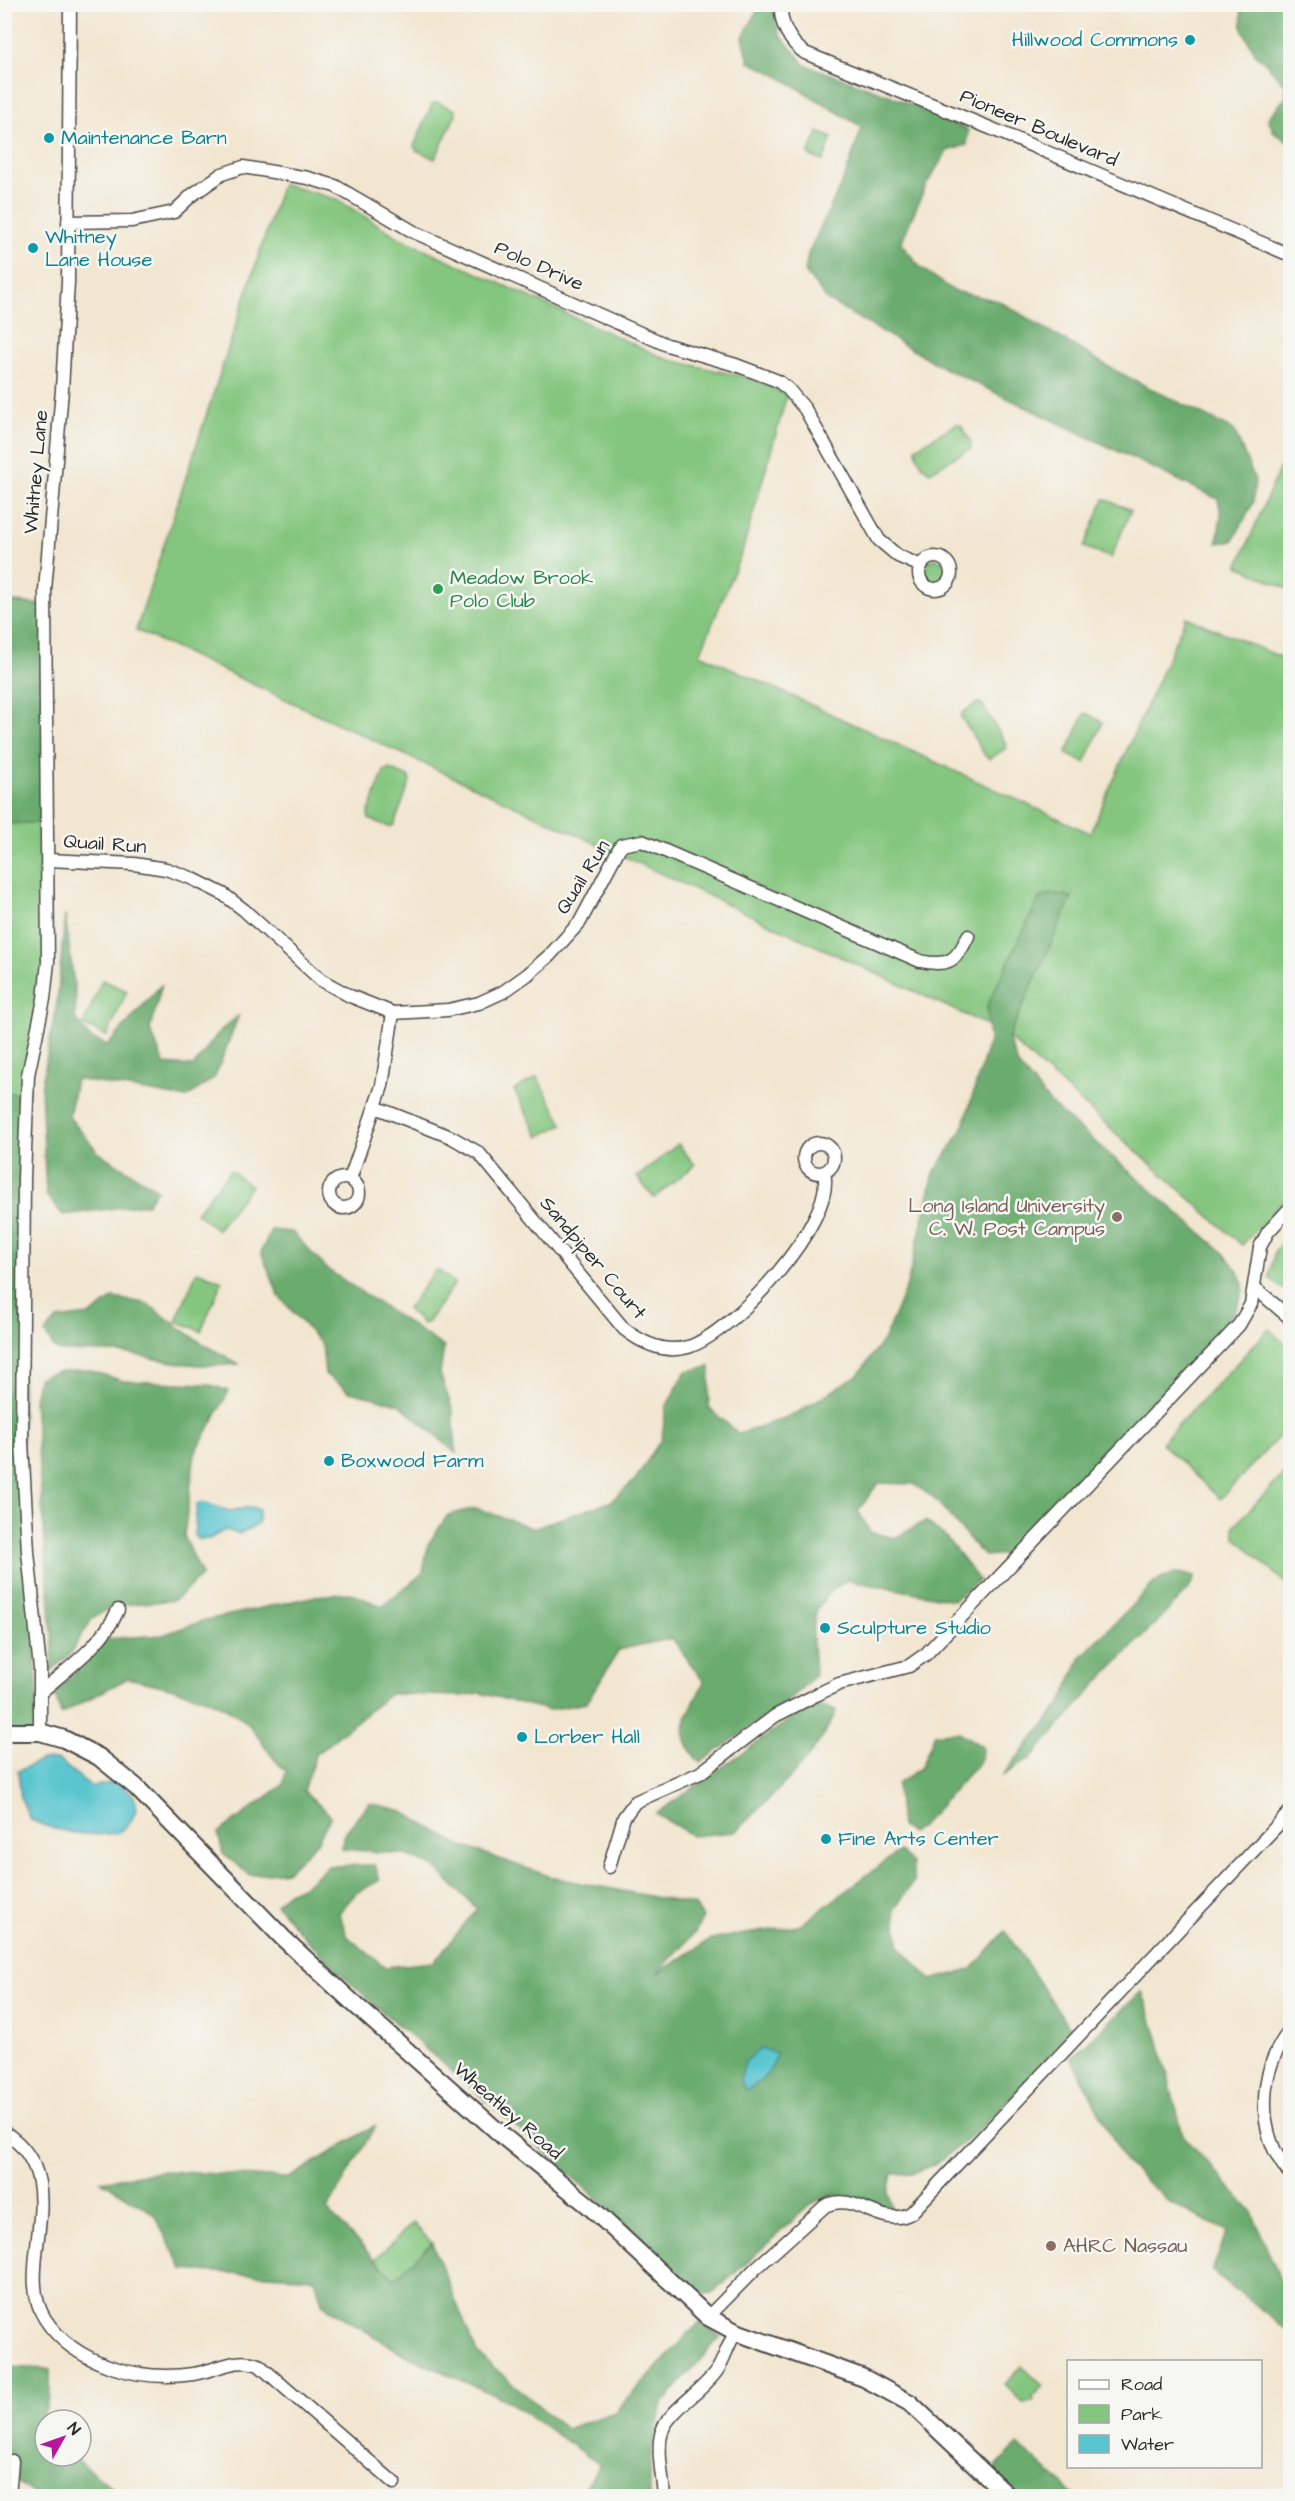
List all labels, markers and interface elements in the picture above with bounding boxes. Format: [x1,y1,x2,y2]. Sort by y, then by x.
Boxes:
place label: Hillwood Commons [1012,26,1178,54]
marker: Hillwood Commons [1183,33,1197,47]
street label: Pioneer Boulevard [956,82,1122,174]
place label: Maintenance Barn [61,124,227,152]
marker: Maintenance Barn [42,131,56,145]
place label: Whitney Lane House [45,223,152,274]
street label: Polo Drive [490,234,588,298]
marker: Whitney Lane House [26,241,40,255]
street label: Whitney Lane [17,409,56,535]
place label: Meadow Brook Polo Club [450,564,593,615]
marker: Meadow Brook Polo Club [431,582,445,596]
street label: Quail Run [63,827,147,861]
street label: Quail Run [549,834,617,920]
street label: Sandpiper Court [533,1190,653,1326]
place label: Long Island University C. W. Post Campus [908,1192,1105,1243]
marker: Long Island University C. W. Post Campus [1110,1210,1124,1224]
place label: Boxwood Farm [341,1447,484,1475]
marker: Boxwood Farm [322,1454,336,1468]
place label: Sculpture Studio [837,1614,991,1642]
marker: Sculpture Studio [818,1621,832,1635]
place label: Lorber Hall [534,1723,640,1751]
marker: Lorber Hall [515,1730,529,1744]
place label: Fine Arts Center [838,1825,999,1853]
marker: Fine Arts Center [819,1832,833,1846]
street label: Wheatley Road [447,2056,569,2167]
place label: AHRC Nassau [1063,2232,1187,2260]
marker: AHRC Nassau [1044,2239,1058,2253]
legend [1067,2360,1262,2468]
text: Road [1121,2372,1162,2397]
text: Park [1121,2402,1163,2427]
north arrow [33,2408,93,2468]
text: N [62,2418,85,2440]
text: Water [1121,2432,1174,2457]

